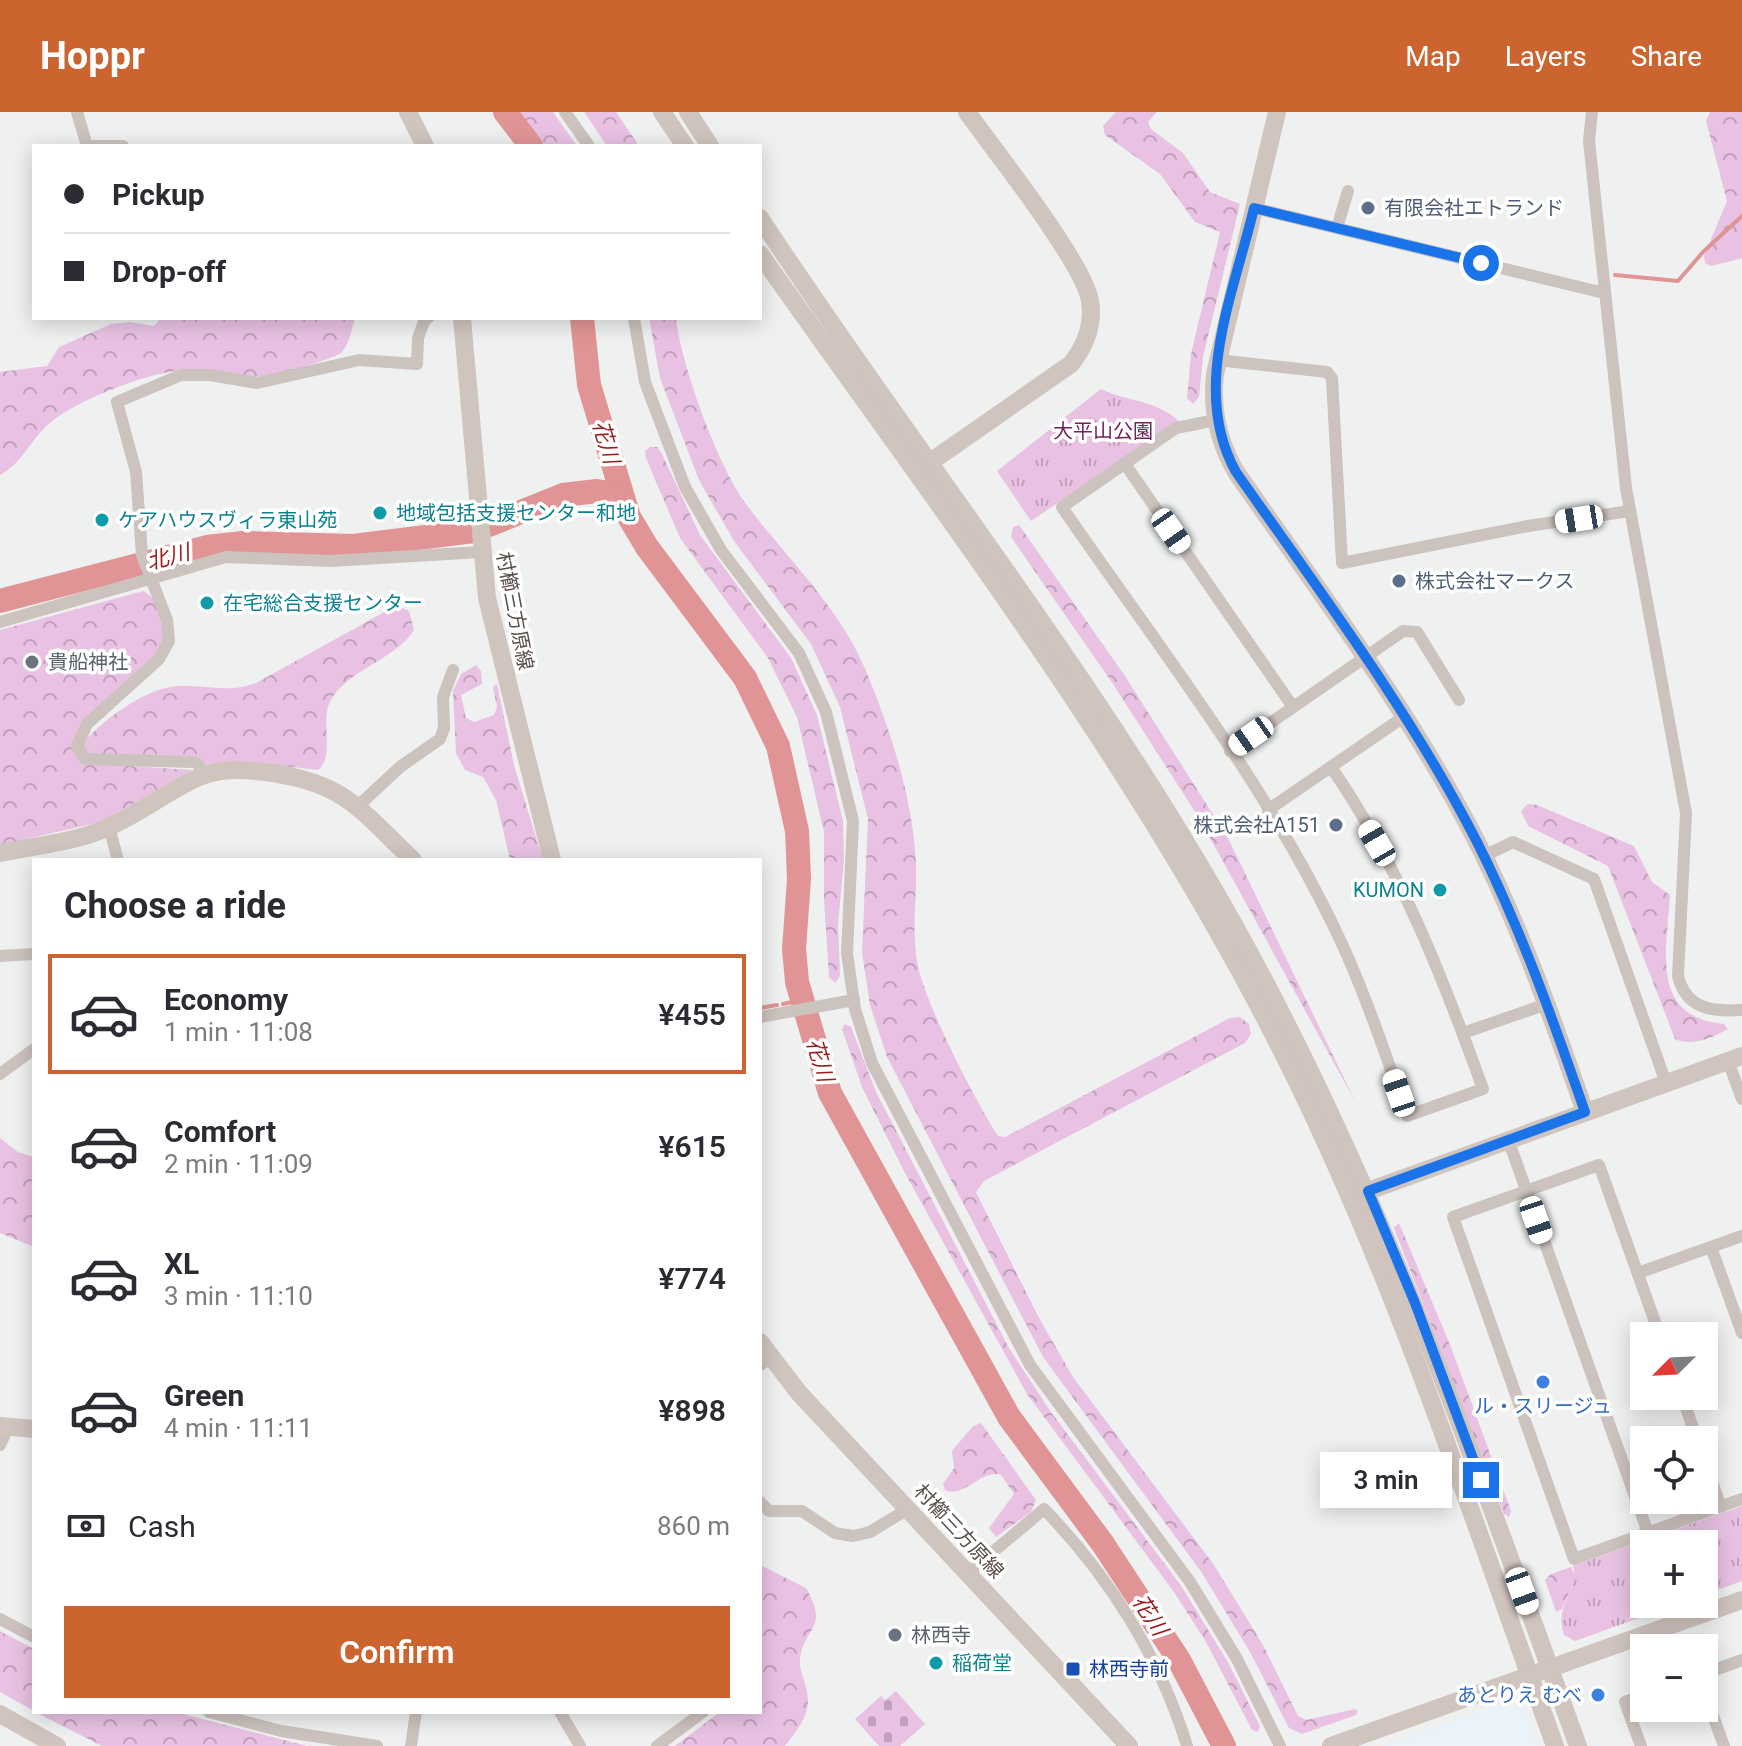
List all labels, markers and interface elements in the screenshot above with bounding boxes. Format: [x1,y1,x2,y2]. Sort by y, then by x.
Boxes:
text: Hoppr [40,34,145,78]
text: Map [1405,40,1461,73]
text: Layers [1505,40,1587,73]
text: Share [1631,40,1702,73]
text: Pickup [112,177,205,212]
place label: 有限会社エトランド [1384,196,1564,220]
marker: 有限会社エトランド [1359,199,1377,217]
route start [1463,245,1499,281]
text: Drop-off [112,254,226,289]
water label: 花川 [588,417,625,469]
park label: 大平山公園 [1053,419,1153,443]
place label: 地域包括支援センター和地 [396,501,636,525]
car [1553,503,1605,535]
marker: 地域包括支援センター和地 [371,504,389,522]
car [1147,504,1195,558]
place label: ケアハウスヴィラ東山苑 [118,508,337,532]
marker: ケアハウスヴィラ東山苑 [93,511,111,529]
water label: 北川 [144,539,194,575]
street label: 村櫛三方原線 [492,550,538,672]
place label: 株式会社マークス [1415,569,1574,593]
marker: 株式会社マークス [1390,572,1408,590]
place label: 在宅総合支援センター [223,591,423,615]
marker: 在宅総合支援センター [198,594,216,612]
place label: 貴船神社 [48,650,128,674]
marker: 貴船神社 [23,653,41,671]
car [1224,712,1278,760]
place label: 株式会社A151 [1193,813,1320,837]
marker: 株式会社A151 [1327,816,1345,834]
car [1355,816,1399,870]
place label: KUMON [1353,878,1424,902]
marker: KUMON [1431,881,1449,899]
text: Choose a ride [64,885,286,927]
icon: car [68,978,140,1050]
text: Economy [164,982,288,1017]
text: ¥455 [659,997,726,1032]
text: 1 min · 11:08 [164,1017,313,1047]
water label: 花川 [802,1035,839,1087]
car [1380,1066,1418,1120]
icon: car [68,1110,140,1182]
text: Comfort [164,1114,276,1149]
text: ¥615 [659,1129,726,1164]
text: 2 min · 11:09 [164,1149,313,1179]
car [1517,1193,1555,1247]
icon: car [68,1242,140,1314]
text: XL [164,1246,199,1281]
text: ¥774 [659,1261,726,1296]
text: 3 min · 11:10 [164,1281,313,1311]
north arrow [1630,1322,1718,1410]
map controls [1630,1322,1718,1722]
marker: ル・スリージュ [1534,1373,1552,1391]
icon: car [68,1374,140,1446]
text: Green [164,1378,244,1413]
text: ¥898 [659,1393,726,1428]
place label: ル・スリージュ [1474,1394,1612,1418]
text: 4 min · 11:11 [164,1413,313,1443]
button: locate [1630,1426,1718,1514]
callout: 3 min [1321,1452,1453,1508]
route end [1463,1462,1499,1498]
text: 3 min [1353,1465,1419,1495]
street label: 村櫛三方原線 [909,1479,1009,1583]
icon: cash [64,1504,108,1548]
text: Cash [128,1509,196,1544]
text: 860 m [657,1511,730,1541]
button: + [1630,1530,1718,1618]
car [1503,1564,1541,1618]
water label: 花川 [1128,1590,1174,1642]
button: Confirm [64,1606,730,1698]
place label: 林西寺 [911,1623,971,1647]
marker: 林西寺 [886,1626,904,1644]
button: − [1630,1634,1718,1722]
place label: 稲荷堂 [952,1651,1012,1675]
marker: 稲荷堂 [927,1654,945,1672]
place label: 林西寺前 [1089,1657,1169,1681]
marker: 林西寺前 [1064,1660,1082,1678]
place label: あとりえ むべ [1457,1683,1582,1707]
marker: あとりえ むべ [1589,1686,1607,1704]

